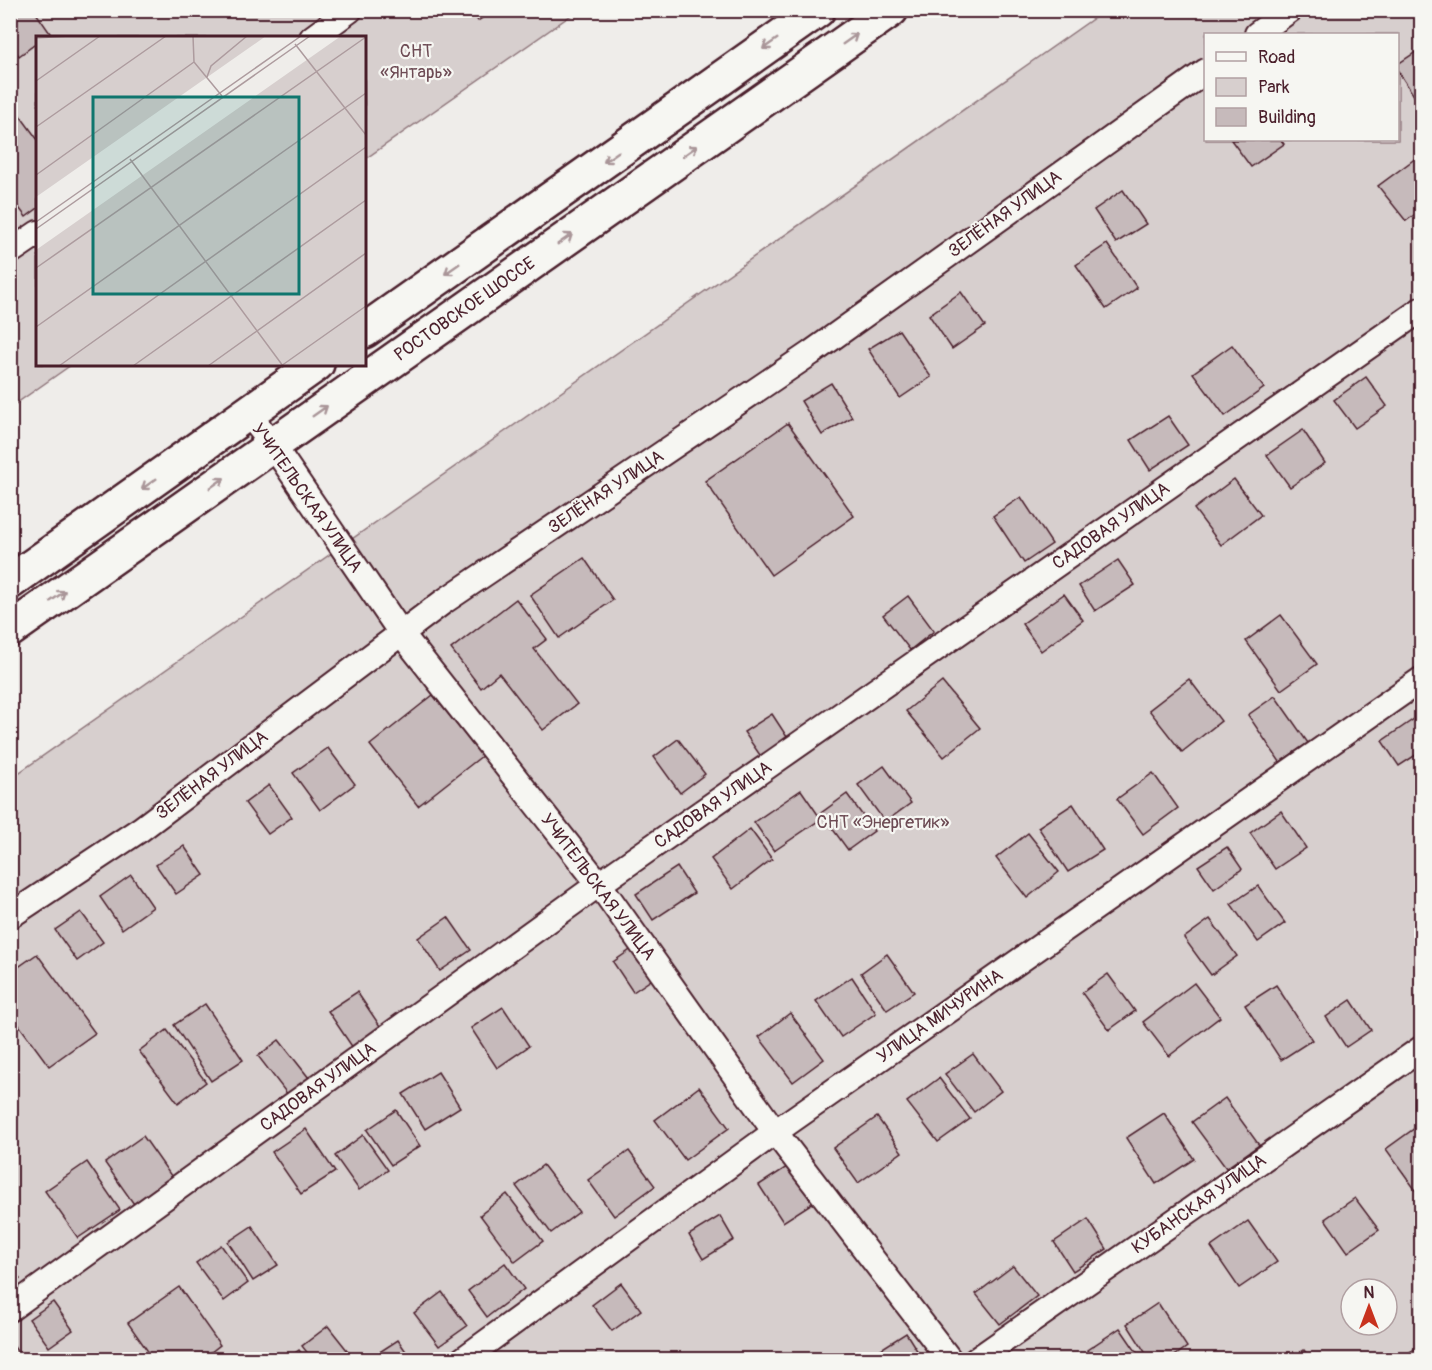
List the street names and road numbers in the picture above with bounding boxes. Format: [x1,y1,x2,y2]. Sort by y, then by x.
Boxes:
street label: ЗЕЛЁНАЯ УЛИЦА [944,165,1066,263]
street label: РОСТОВСКОЕ ШОССЕ [390,252,540,366]
street label: УЧИТЕЛЬСКАЯ УЛИЦА [247,419,368,578]
street label: ЗЕЛЁНАЯ УЛИЦА [544,445,668,539]
street label: САДОВАЯ УЛИЦА [1048,477,1174,575]
street label: ЗЕЛЁНАЯ УЛИЦА [151,725,273,825]
street label: САДОВАЯ УЛИЦА [650,756,776,854]
street label: УЧИТЕЛЬСКАЯ УЛИЦА [535,809,661,965]
street label: УЛИЦА МИЧУРИНА [872,964,1008,1068]
street label: САДОВАЯ УЛИЦА [255,1037,381,1137]
street label: КУБАНСКАЯ УЛИЦА [1127,1149,1271,1259]

